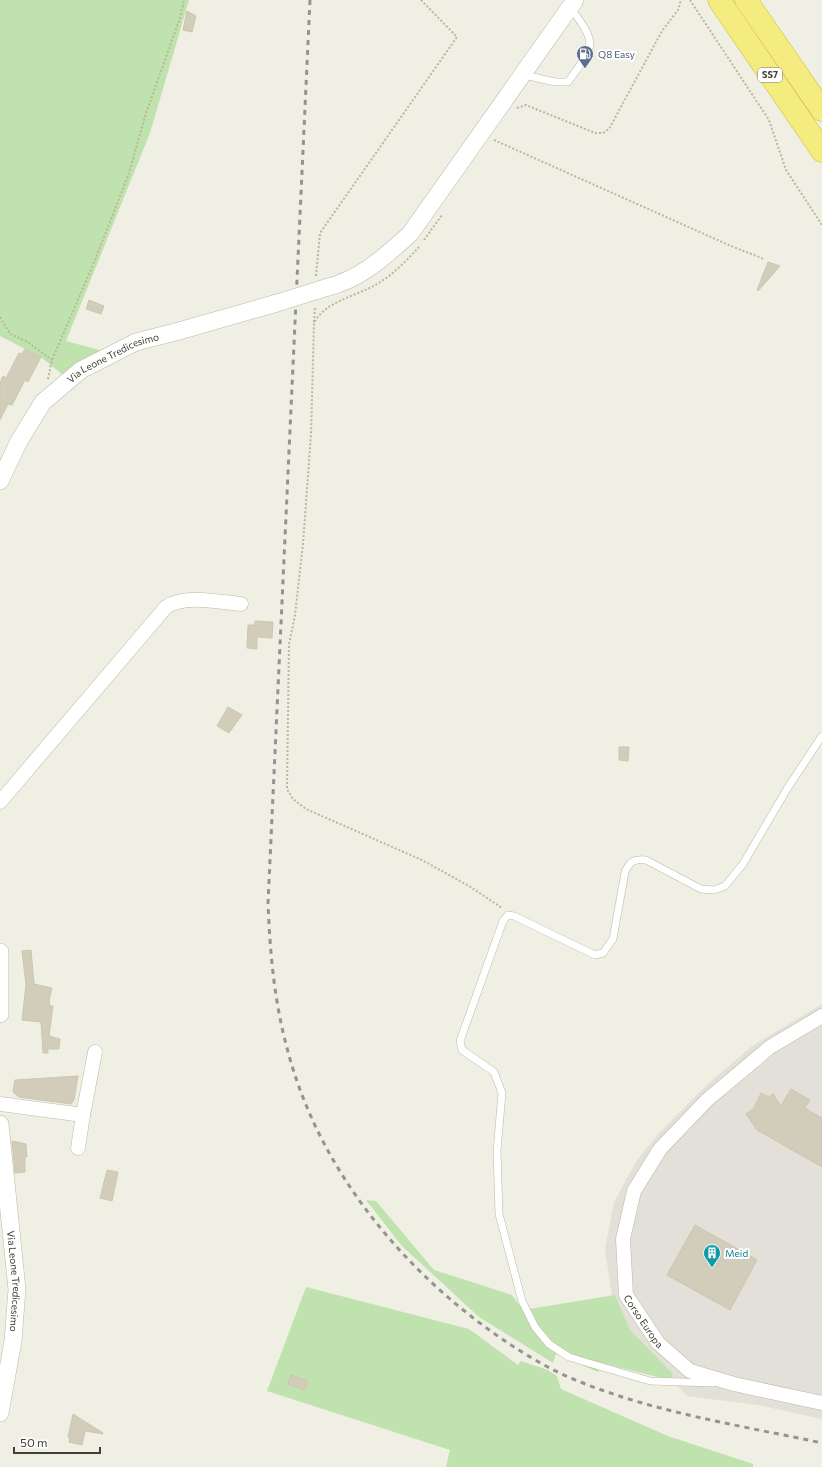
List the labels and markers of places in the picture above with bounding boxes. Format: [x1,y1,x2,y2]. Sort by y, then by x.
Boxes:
fuel station icon: Q8 Easy [575,44,595,69]
place label: Q8 Easy [598,48,635,60]
building icon: Meid [702,1243,722,1268]
place label: Meid [725,1247,748,1259]

